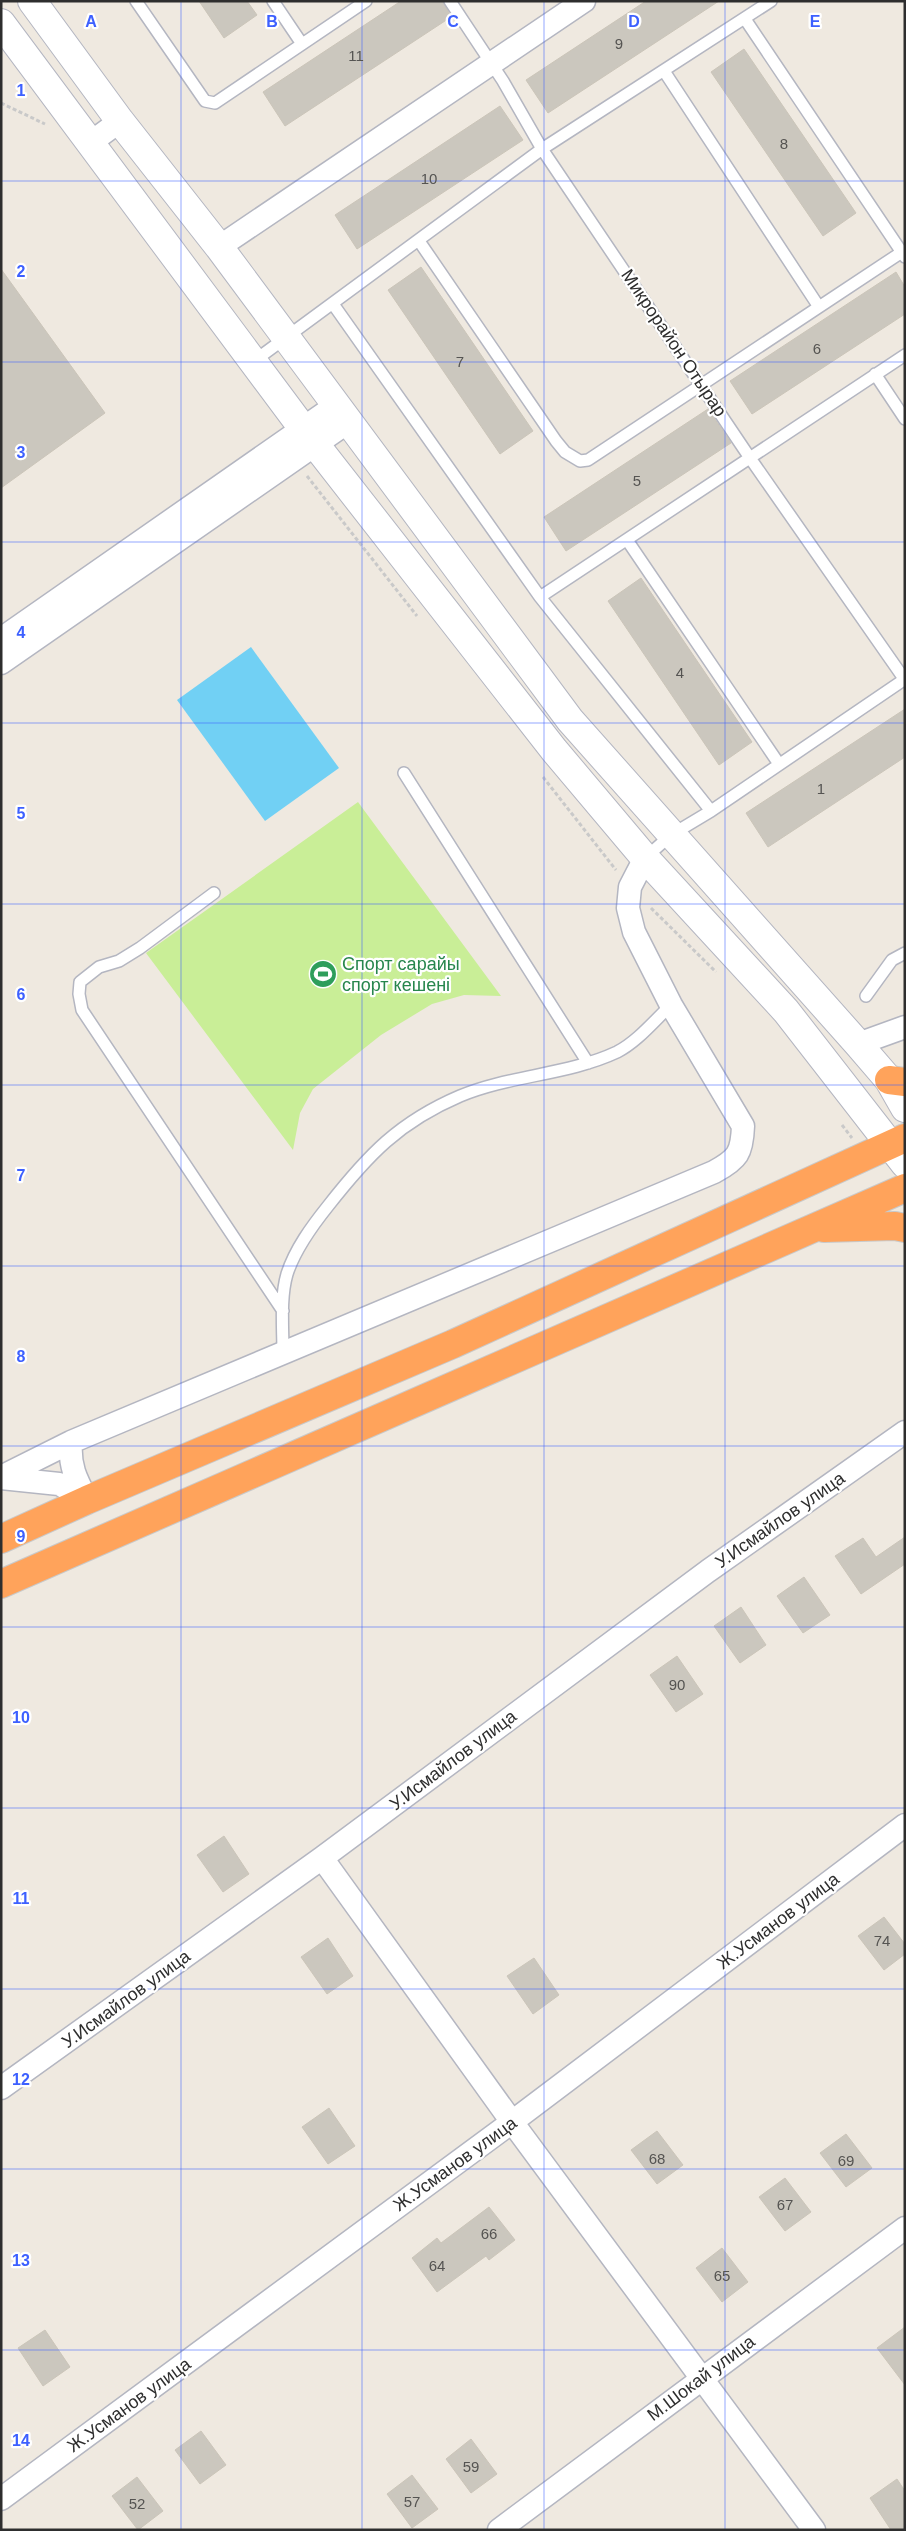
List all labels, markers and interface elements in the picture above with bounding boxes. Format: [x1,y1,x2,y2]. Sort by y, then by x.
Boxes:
text: A [85,13,97,30]
text: B [266,13,278,30]
text: C [447,13,459,30]
text: D [628,13,640,30]
text: E [810,13,821,30]
house number: 9 [615,35,623,52]
house number: 11 [348,47,364,64]
text: 1 [17,82,26,99]
house number: 8 [780,135,788,152]
house number: 10 [421,170,437,187]
text: 2 [17,263,26,280]
street label: Микрорайон Отырар [617,266,731,420]
house number: 6 [813,340,821,357]
house number: 7 [456,353,464,370]
text: 3 [17,444,26,461]
house number: 5 [633,472,641,489]
text: 4 [17,624,26,641]
house number: 4 [676,664,684,681]
house number: 1 [817,780,825,797]
text: 5 [17,805,26,822]
place label: Спорт сарайы спорт кешені [342,954,460,995]
sports icon: Спорт сарайы спорт кешені [308,959,338,989]
text: 6 [17,986,26,1003]
text: 7 [17,1167,26,1184]
text: 8 [17,1348,26,1365]
street label: У.Исмайлов улица [712,1467,849,1572]
text: 9 [17,1528,26,1545]
house number: 90 [669,1676,685,1693]
street label: У.Исмайлов улица [386,1705,521,1814]
text: 10 [12,1709,30,1726]
street label: Ж.Усманов улица [713,1868,844,1973]
text: 11 [13,1890,30,1907]
house number: 74 [874,1932,890,1949]
street label: У.Исмайлов улица [58,1945,195,2052]
text: 12 [12,2071,30,2088]
street label: Ж.Усманов улица [390,2112,521,2215]
house number: 68 [649,2150,665,2167]
house number: 69 [838,2152,854,2169]
house number: 67 [777,2196,793,2213]
house number: 66 [481,2225,497,2242]
text: 13 [12,2252,30,2269]
house number: 64 [429,2257,445,2274]
house number: 65 [714,2267,730,2284]
street label: М.Шокай улица [643,2331,759,2425]
street label: Ж.Усманов улица [64,2353,195,2456]
text: 14 [12,2432,30,2449]
house number: 59 [463,2458,479,2475]
house number: 57 [404,2493,420,2510]
house number: 52 [129,2495,145,2512]

